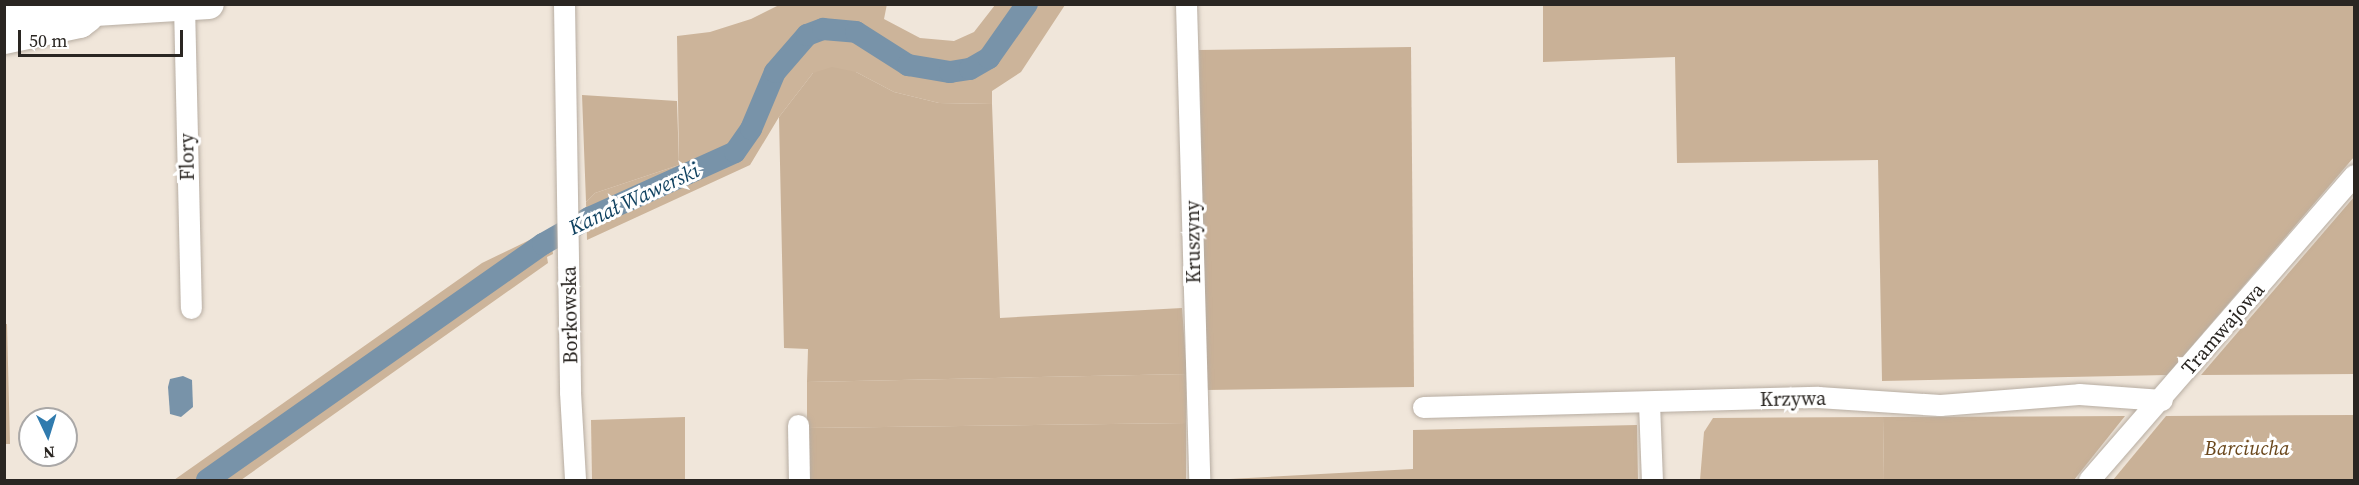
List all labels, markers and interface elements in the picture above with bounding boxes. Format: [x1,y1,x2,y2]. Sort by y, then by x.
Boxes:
scale bar [21,18,186,56]
text: 50 m [29,28,67,53]
street label: Flory [175,133,199,181]
water label: Kanał Wawerski [565,158,703,240]
street label: Kruszyny [1180,200,1206,284]
street label: Borkowska [557,266,583,364]
street label: Tramwajowa [2177,278,2269,380]
street label: Krzywa [1760,386,1826,412]
north arrow [18,407,78,467]
park label: Barciucha [2204,436,2290,460]
text: N [43,442,56,464]

